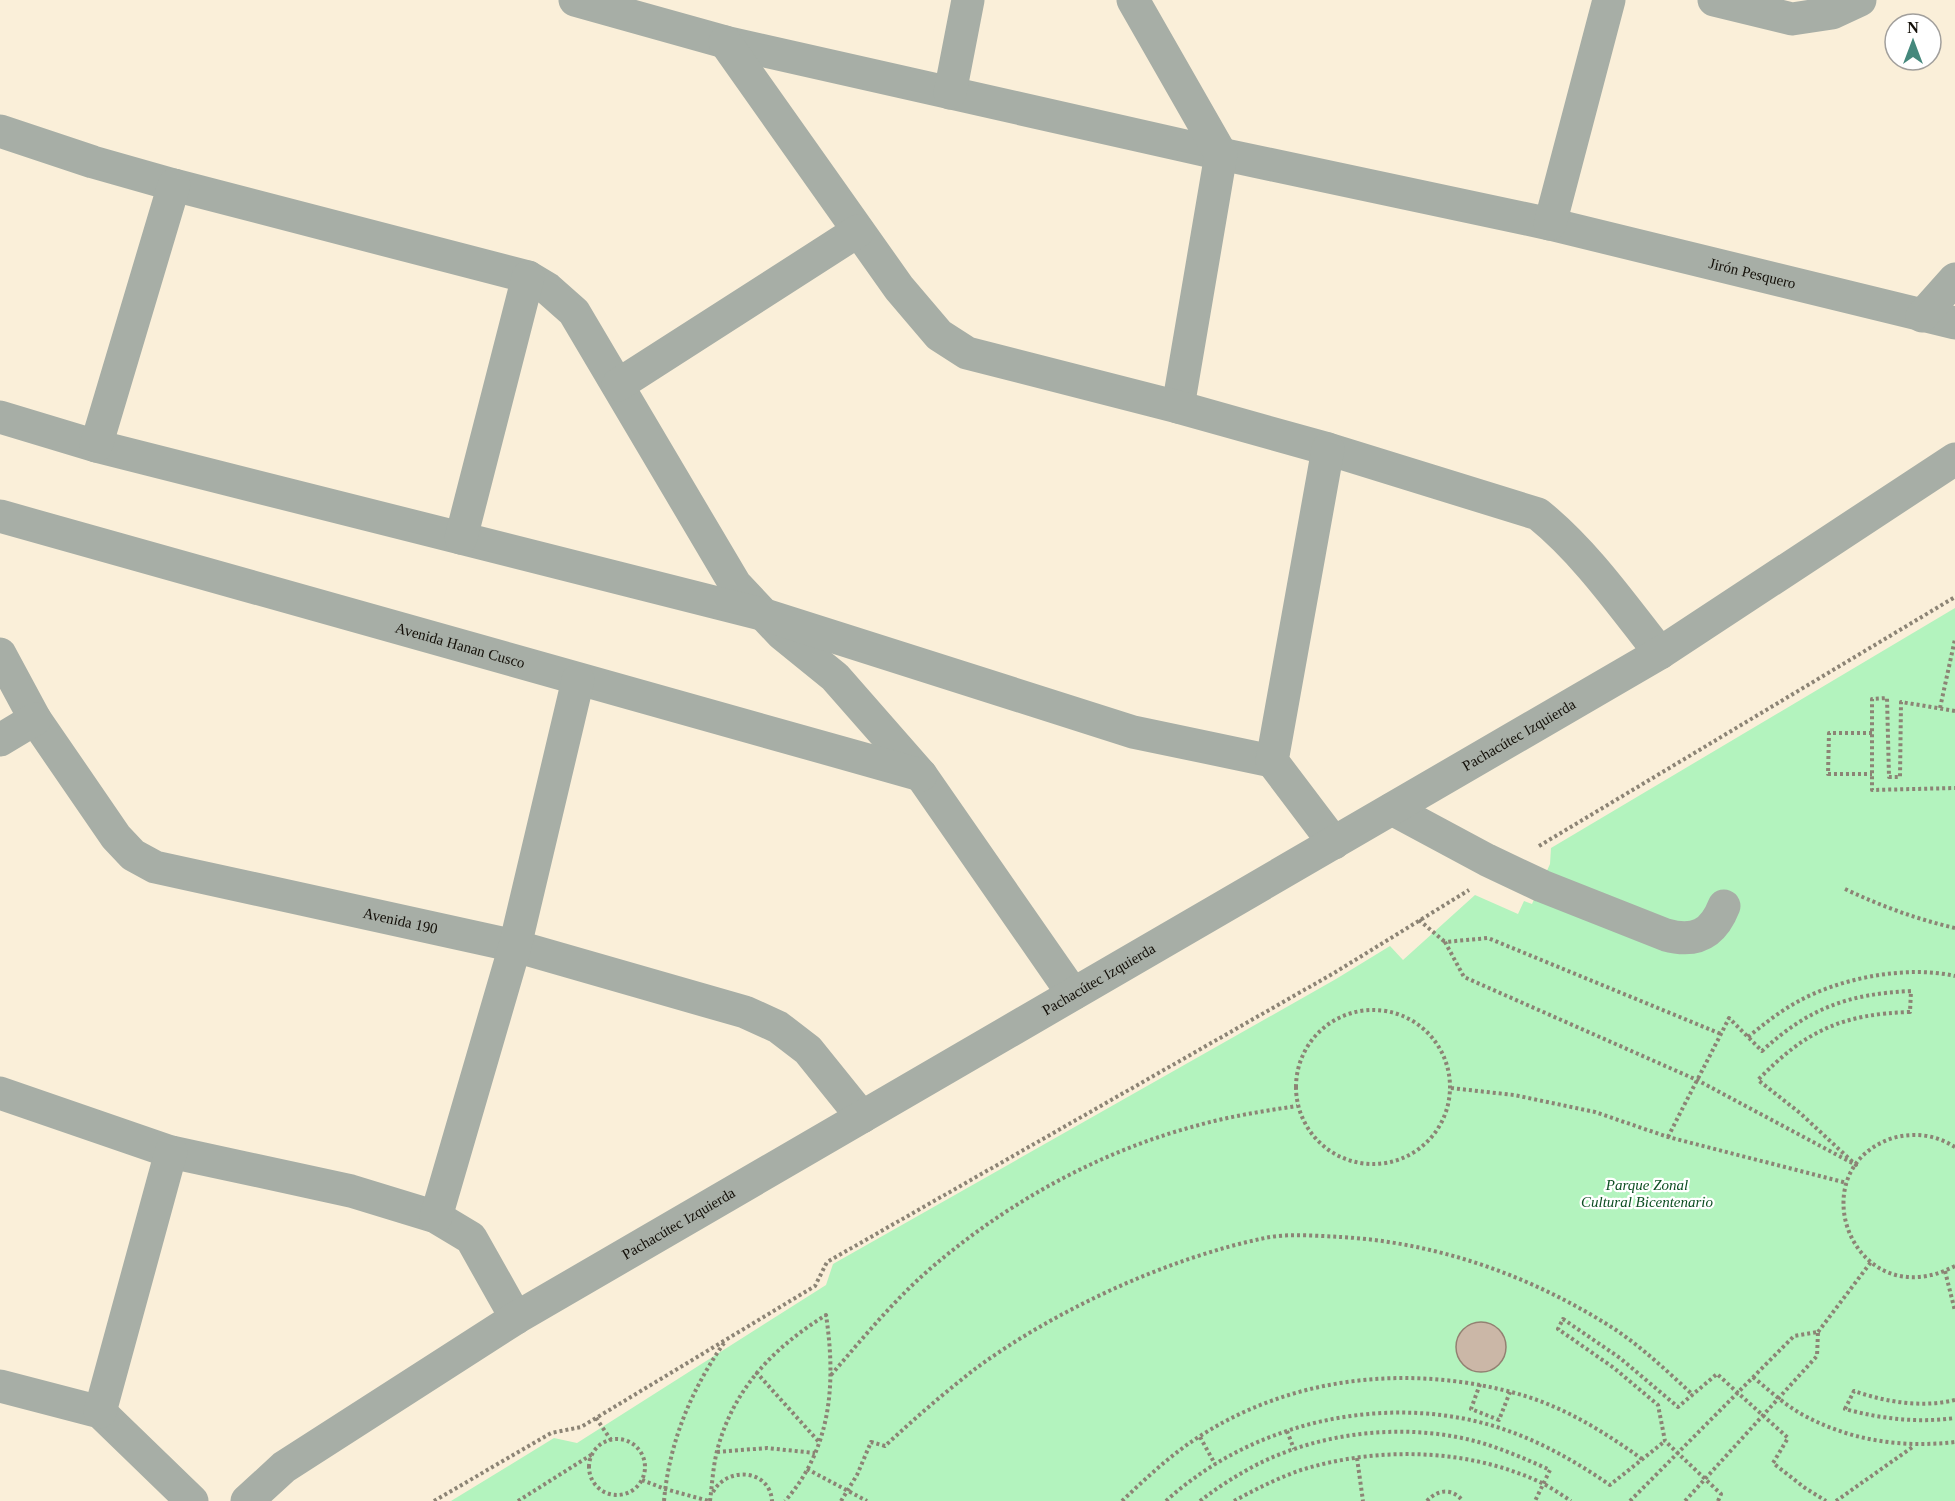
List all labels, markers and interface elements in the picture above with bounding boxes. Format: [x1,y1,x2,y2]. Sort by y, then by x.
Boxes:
north arrow [1883,12,1943,72]
text: N [1907,19,1919,36]
street label: Jirón Pesquero [1707,255,1797,292]
street label: Avenida Hanan Cusco [394,620,527,671]
street label: Pachacútec Izquierda [1460,696,1579,774]
street label: Avenida 190 [362,905,439,937]
street label: Pachacútec Izquierda [1039,940,1158,1018]
park label: Parque Zonal Cultural Bicentenario [1581,1177,1714,1210]
street label: Pachacútec Izquierda [619,1184,738,1263]

